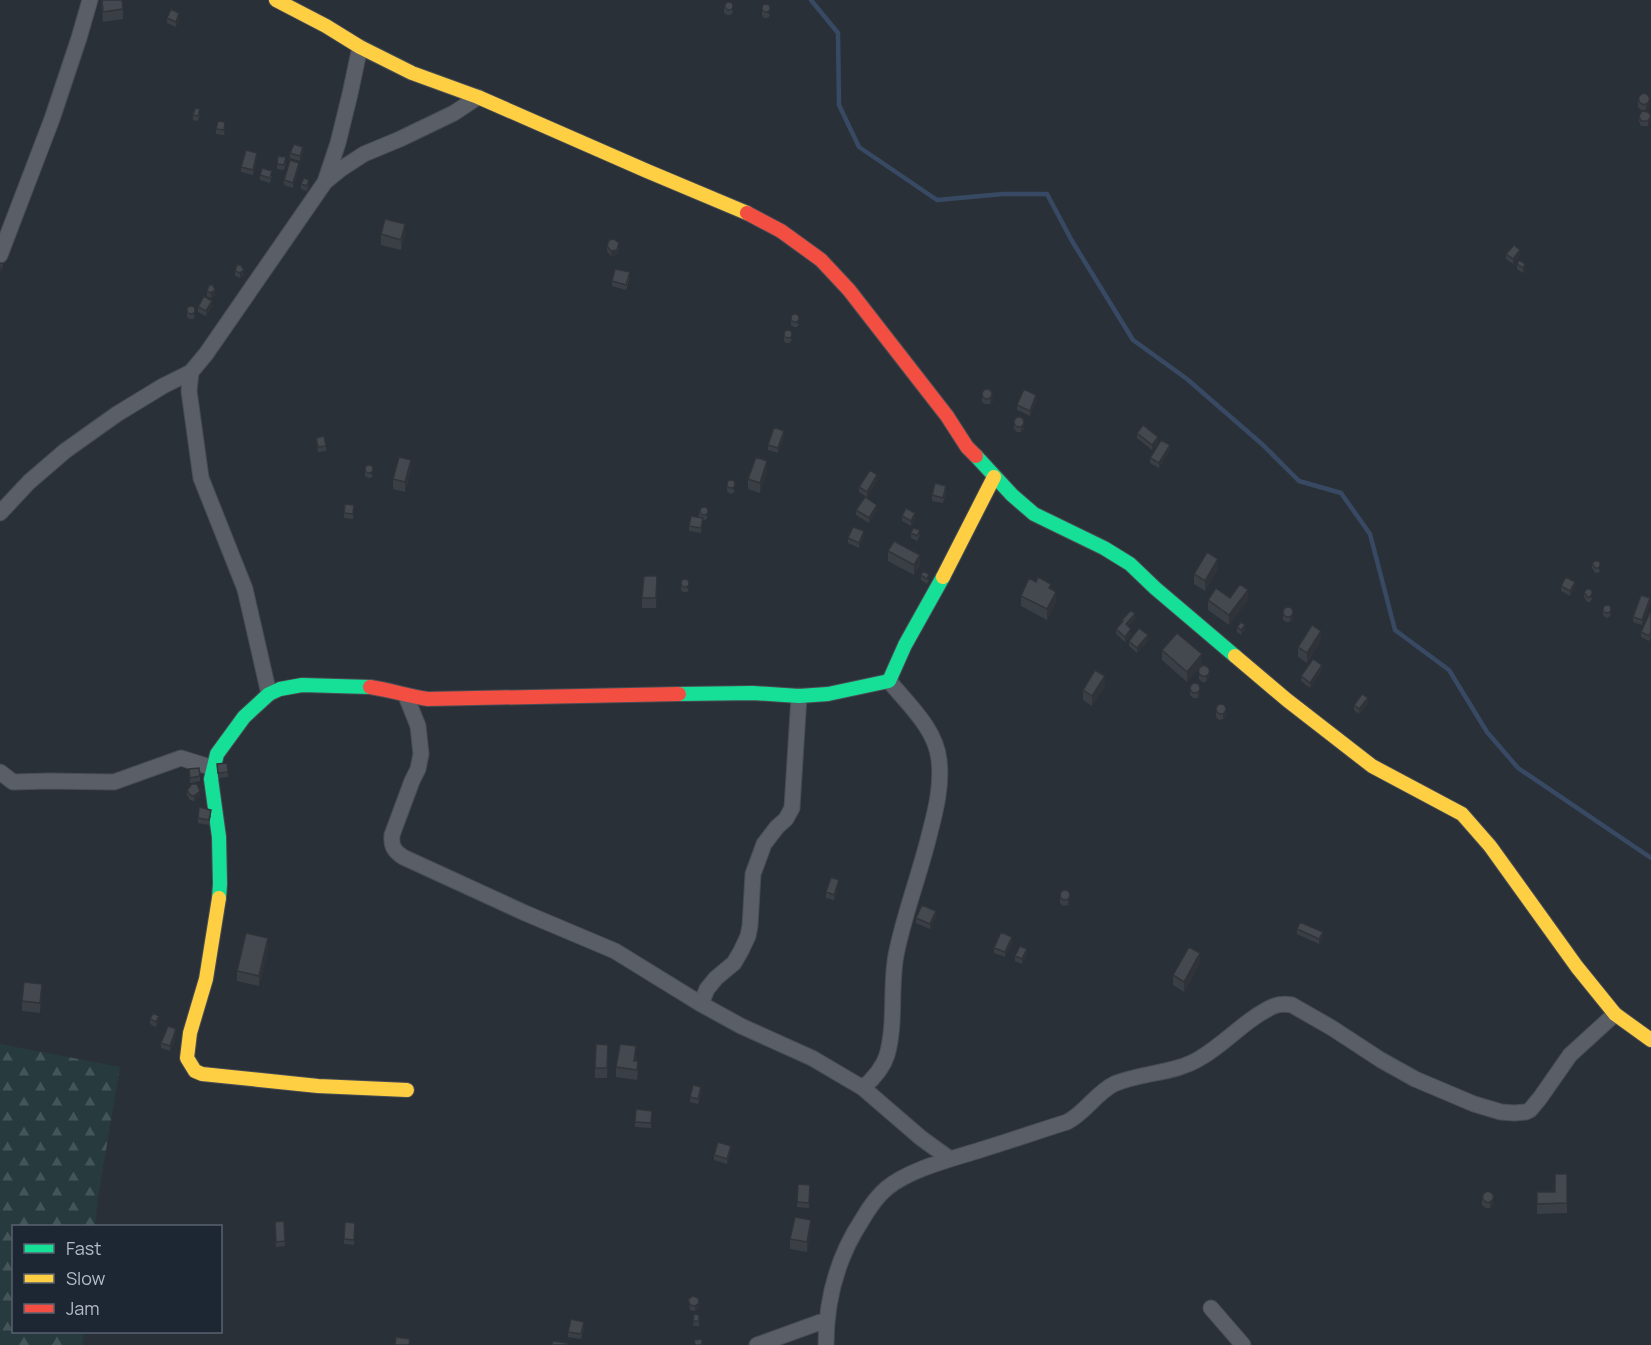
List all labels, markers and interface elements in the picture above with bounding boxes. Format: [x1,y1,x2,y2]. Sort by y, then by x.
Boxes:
legend [12,1225,222,1333]
text: Fast [66,1236,101,1260]
text: Slow [66,1266,106,1290]
text: Jam [66,1296,100,1320]

